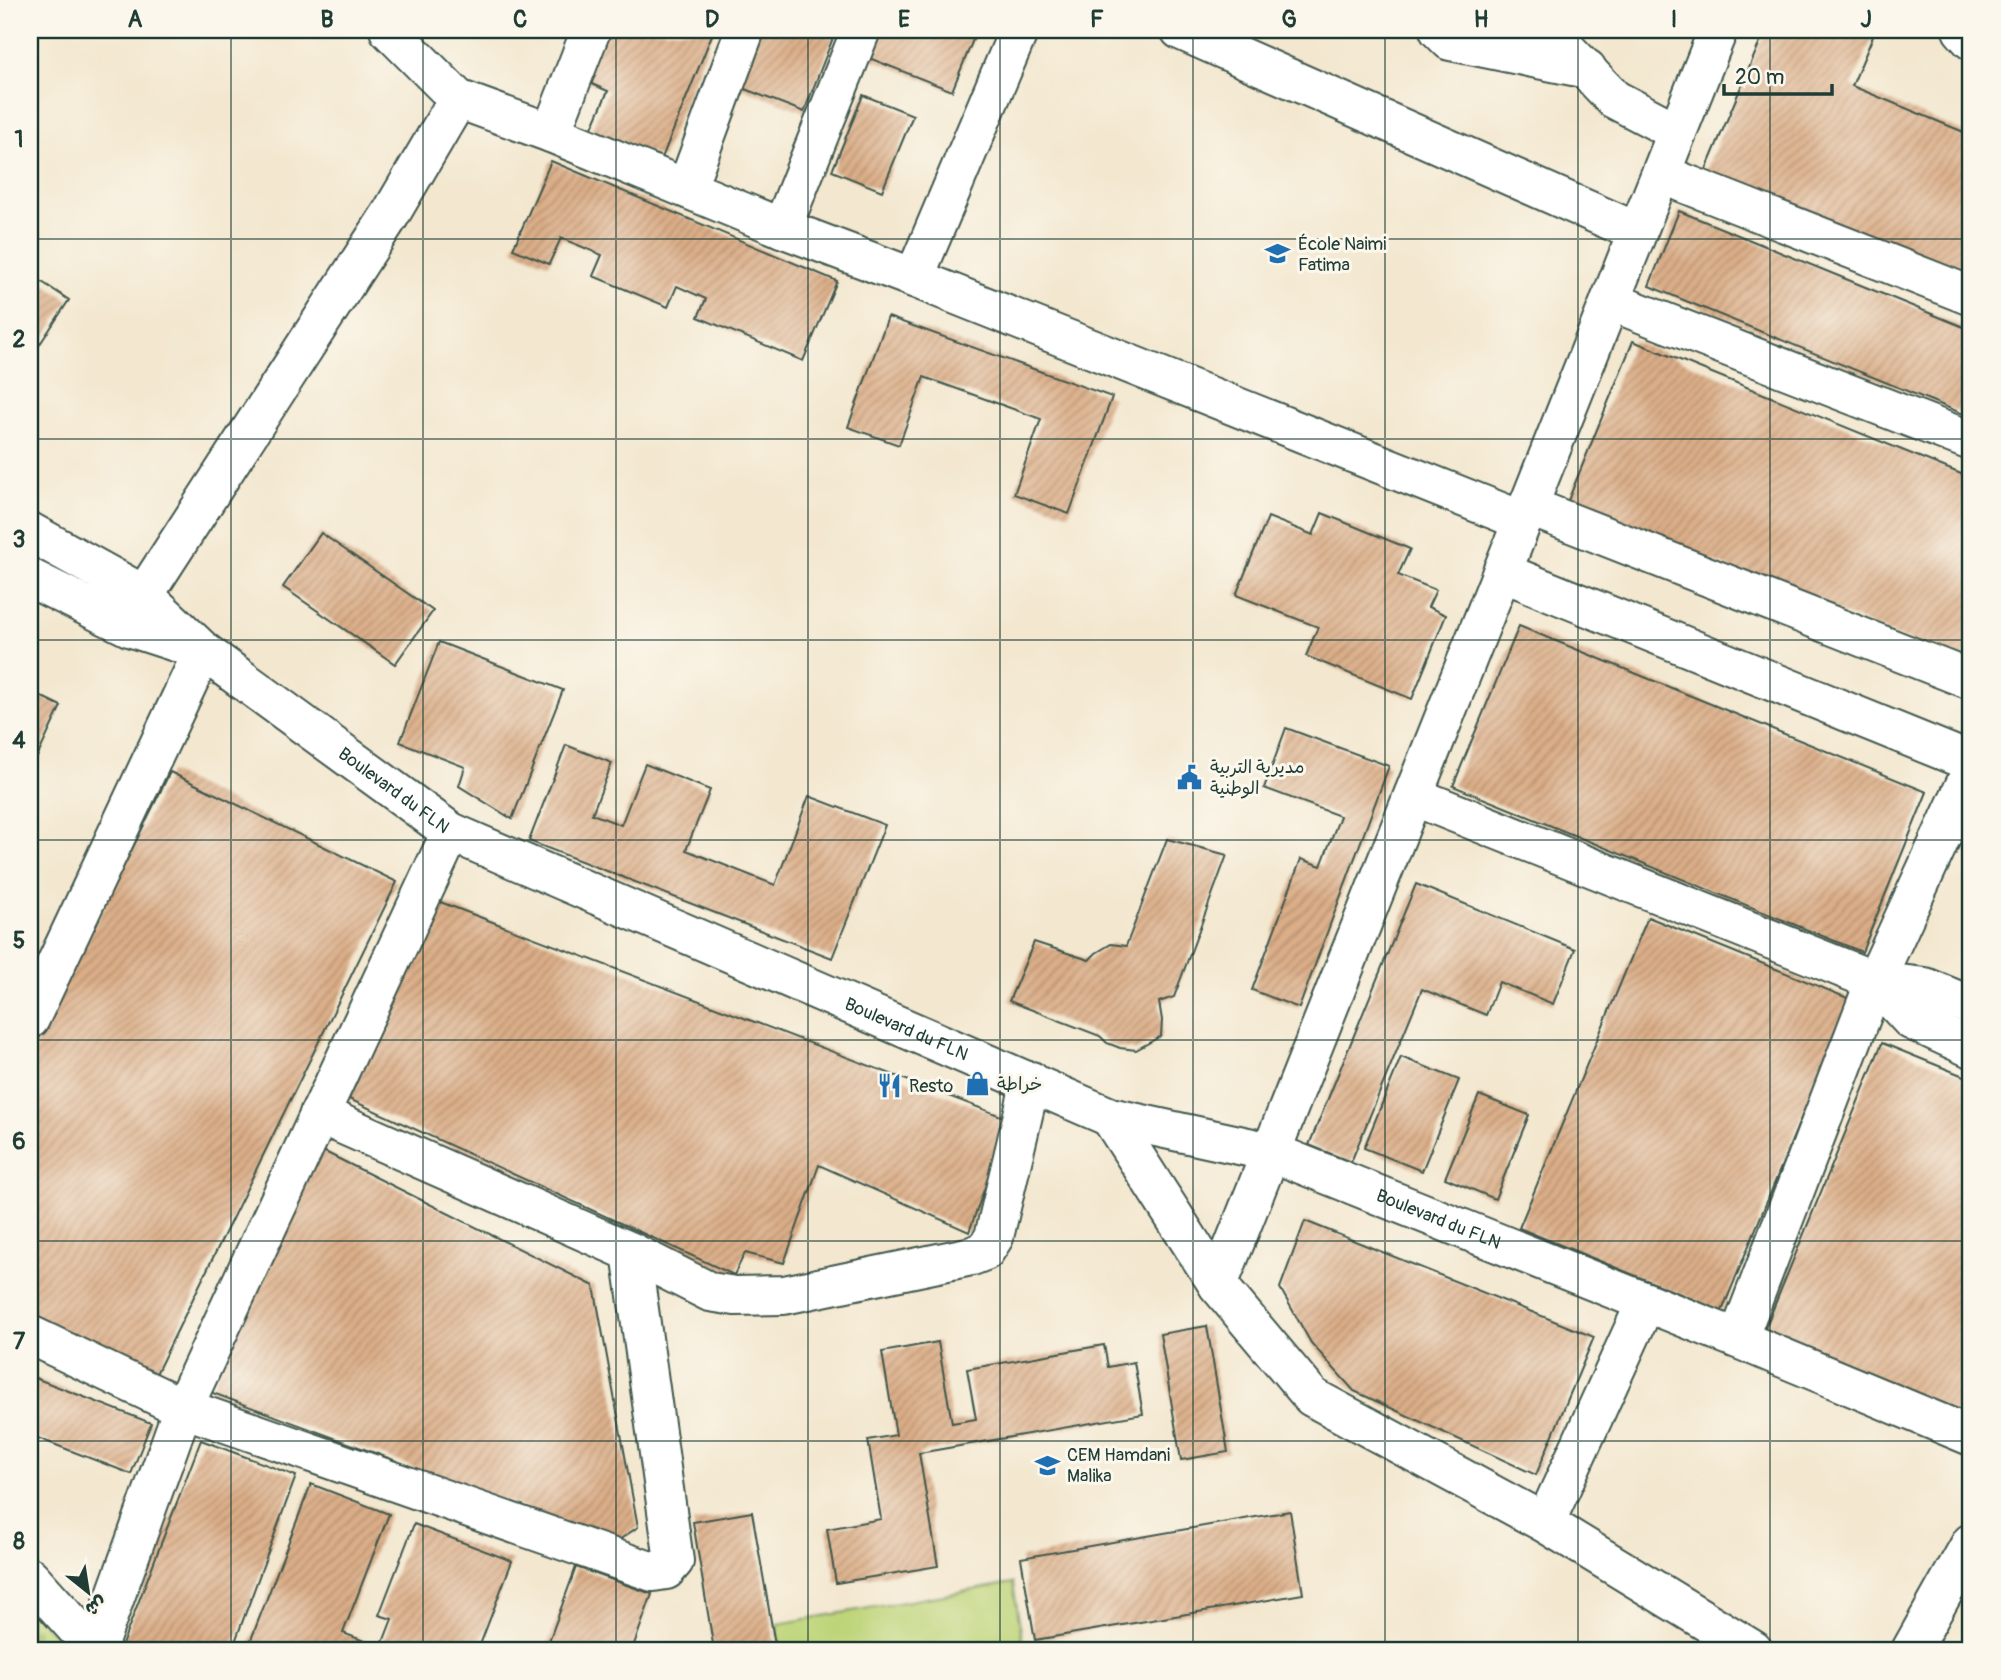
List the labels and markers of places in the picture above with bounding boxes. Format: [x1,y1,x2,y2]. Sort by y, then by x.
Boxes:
place label: École Naimi Fatima [1298,233,1386,277]
school or university icon: École Naimi Fatima [1264,240,1292,268]
place label: مديرية التربية الوطنية [1210,756,1304,800]
public building icon: مديرية التربية الوطنية [1176,763,1204,791]
shop icon: خراطة [963,1070,991,1098]
restaurant icon: Resto [875,1072,903,1100]
place label: خراطة [997,1073,1042,1096]
place label: Resto [909,1075,954,1098]
place label: CEM Hamdani Malika [1067,1444,1170,1488]
school or university icon: CEM Hamdani Malika [1033,1451,1061,1479]

